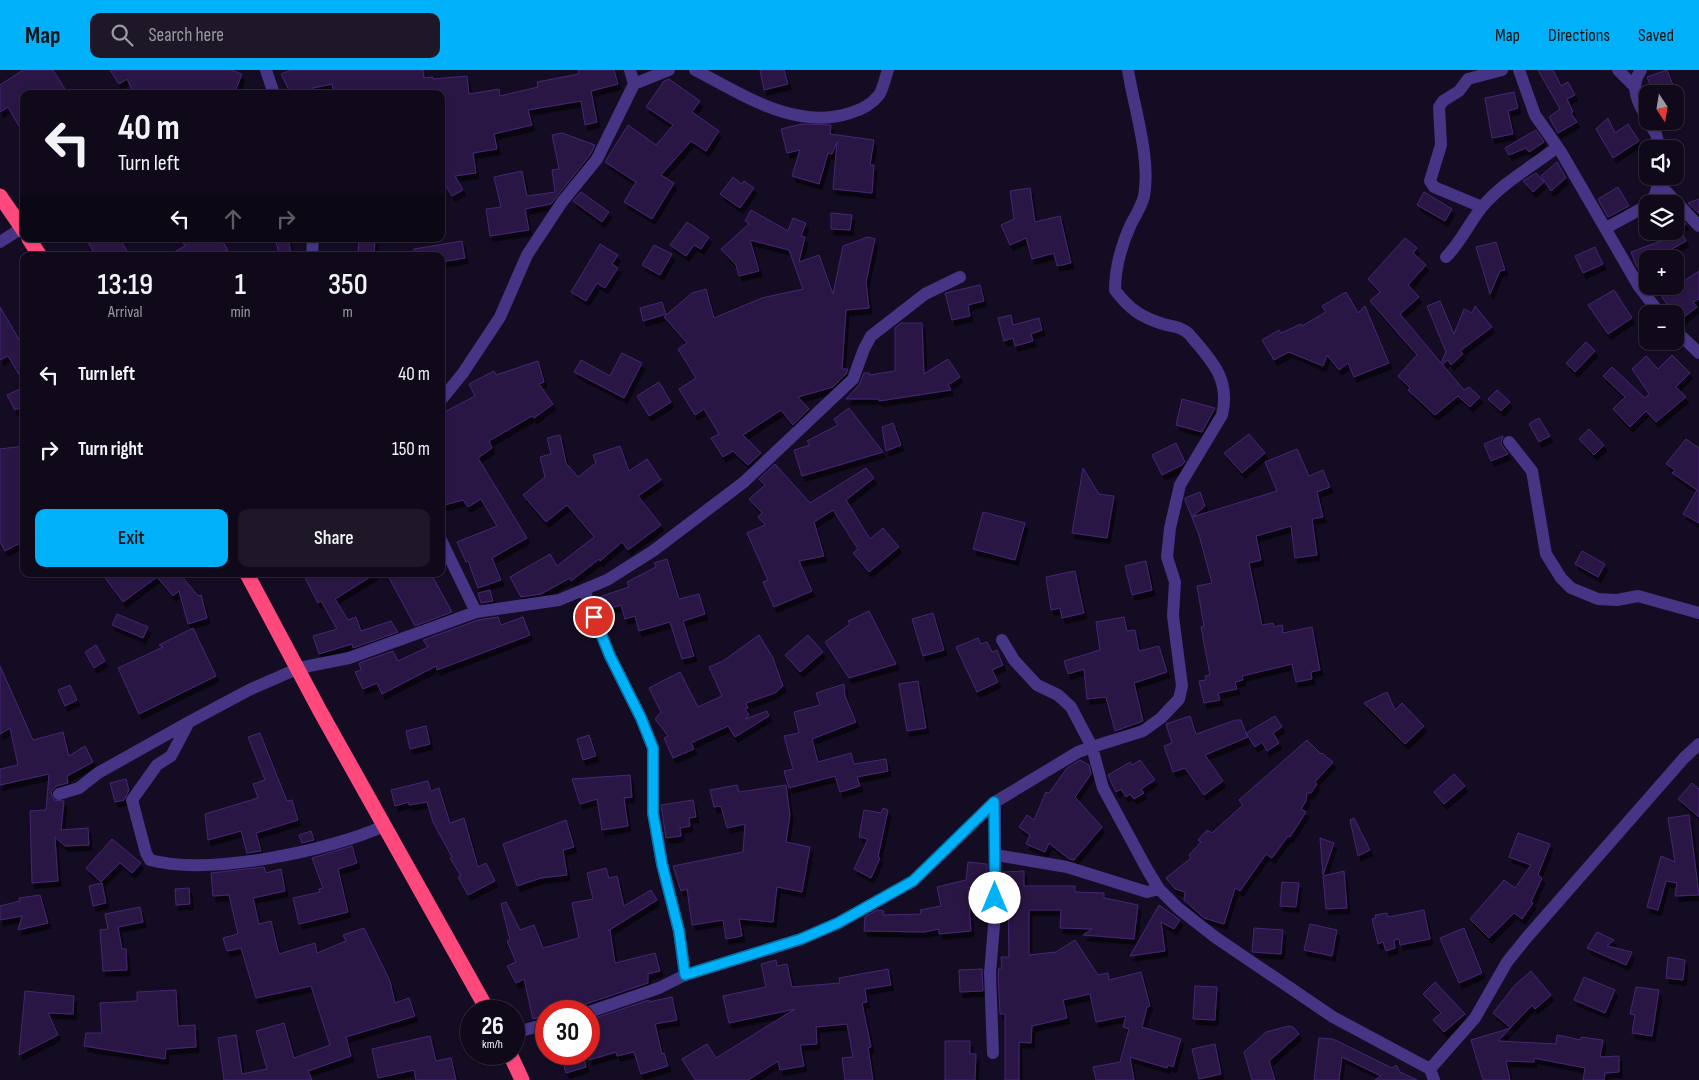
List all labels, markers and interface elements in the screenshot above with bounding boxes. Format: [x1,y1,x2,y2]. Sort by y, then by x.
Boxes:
search box [90,13,440,58]
text: Map [25,21,60,50]
icon: search [108,21,136,49]
text: Search here [148,24,224,47]
text: Map [1495,25,1520,46]
text: Directions [1548,25,1610,46]
text: Saved [1638,25,1674,46]
north arrow [1639,85,1684,130]
map controls [1639,85,1684,350]
text: 40 m [118,107,180,150]
icon: left [35,110,100,175]
button: sound [1639,140,1684,185]
text: Turn left [118,150,180,177]
button: layers [1639,195,1684,240]
icon: left [166,205,194,233]
icon: ahead [219,205,247,233]
icon: right [272,205,300,233]
button: + [1639,250,1684,295]
text: 13:19 [97,267,153,303]
text: 1 [235,267,246,303]
text: 350 [328,267,368,303]
text: Arrival [108,303,142,322]
text: min [230,303,251,322]
text: m [343,303,353,322]
button: − [1639,305,1684,350]
icon: left [35,361,63,389]
text: Turn left [78,363,135,386]
text: 40 m [398,363,430,386]
icon: right [35,436,63,464]
text: Turn right [78,438,143,461]
text: 150 m [392,438,430,461]
button: Exit [35,509,228,567]
button: Share [238,509,430,567]
pin [573,596,615,638]
icon: arrive [580,603,608,631]
position arrow [968,871,1020,923]
speed limit sign: 30 [535,1000,600,1065]
text: 26 [481,1011,504,1042]
text: km/h [482,1037,503,1052]

